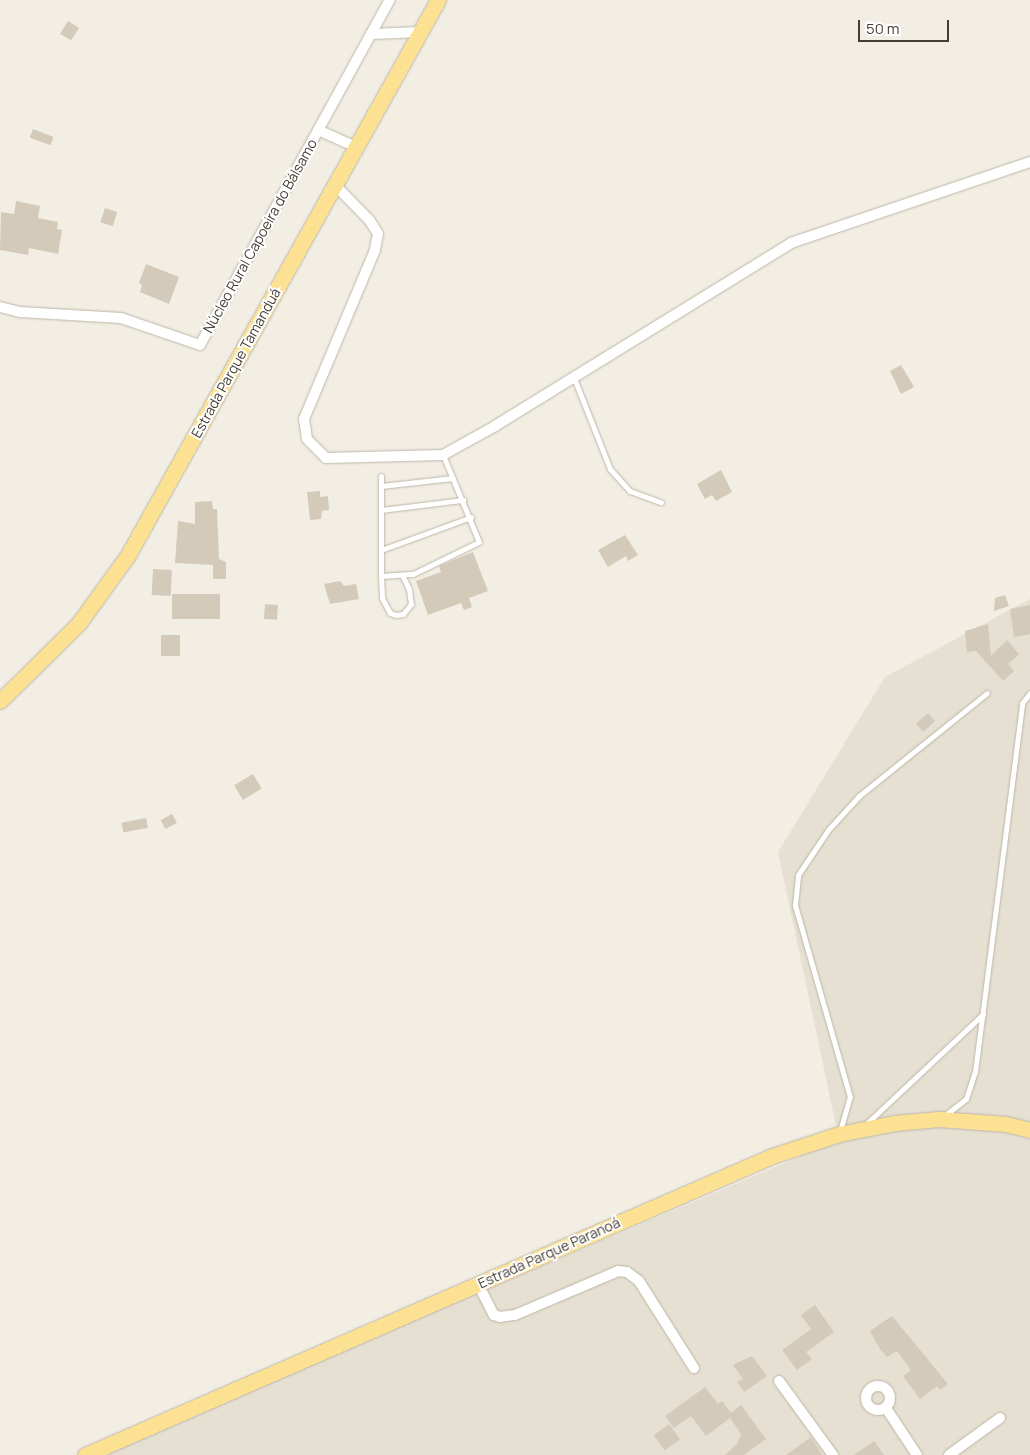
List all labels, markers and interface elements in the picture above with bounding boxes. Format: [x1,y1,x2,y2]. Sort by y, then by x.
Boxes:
scale bar [860,10,951,42]
text: 50 m [866,18,900,39]
street label: Núcleo Rural Capoeira do Bálsamo [200,136,320,336]
street label: Estrada Parque Tamanduá [188,285,284,441]
street label: Estrada Parque Paranoá [475,1214,623,1292]

